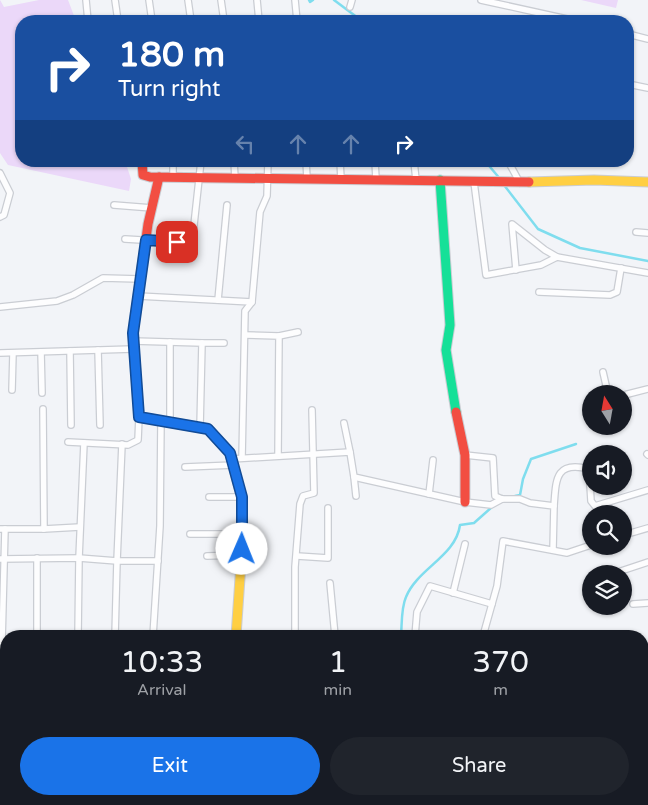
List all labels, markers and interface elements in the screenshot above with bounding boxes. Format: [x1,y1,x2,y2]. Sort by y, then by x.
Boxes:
text: 180 m [118,34,225,76]
icon: right [35,35,100,100]
text: Turn right [118,76,220,102]
icon: left [231,130,259,158]
icon: ahead [284,130,312,158]
icon: ahead [337,130,365,158]
icon: right [390,130,418,158]
pin [156,221,198,263]
icon: arrive [163,228,191,256]
north arrow [582,385,632,435]
map controls [582,385,632,615]
button: sound [582,445,632,495]
button: search [582,505,632,555]
position arrow [215,522,267,574]
button: layers [582,565,632,615]
text: 10:33 [120,644,203,681]
text: 1 [328,644,347,681]
text: 370 [472,644,529,681]
text: Arrival [137,680,187,700]
text: min [324,680,352,700]
text: m [493,680,508,700]
button: Exit [20,737,320,795]
button: Share [330,737,629,795]

